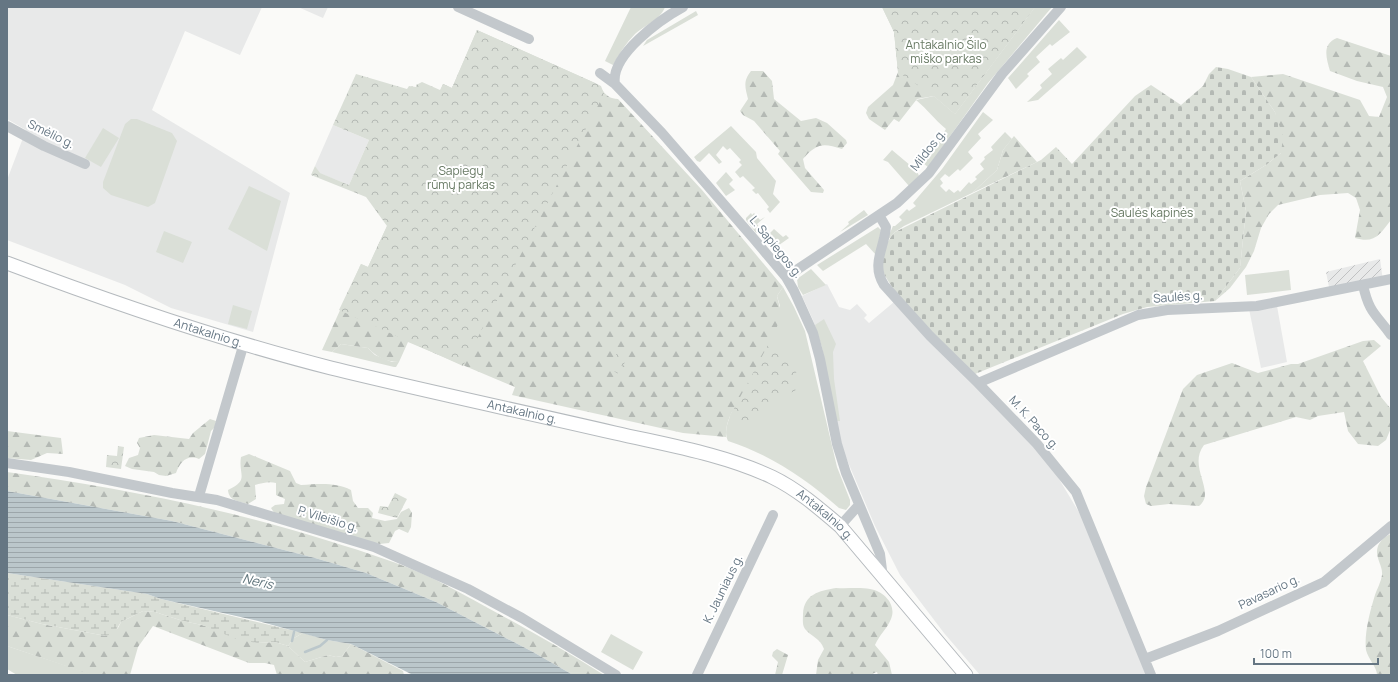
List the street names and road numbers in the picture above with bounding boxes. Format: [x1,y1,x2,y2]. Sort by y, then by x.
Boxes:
street label: Smėlio g. [25,115,77,152]
street label: Mildos g. [906,125,949,174]
street label: L. Sapiegos g. [746,212,807,281]
street label: Saulės g. [1153,286,1203,307]
street label: Antakalnio g. [172,314,245,351]
street label: M. K. Paco g. [1005,392,1063,454]
street label: Antakalnio g. [486,395,559,428]
street label: Antakalnio g. [793,485,858,544]
street label: P. Vileišio g. [296,501,360,536]
street label: K. Jauniaus g. [699,552,747,626]
street label: Pavasario g. [1235,570,1302,613]

